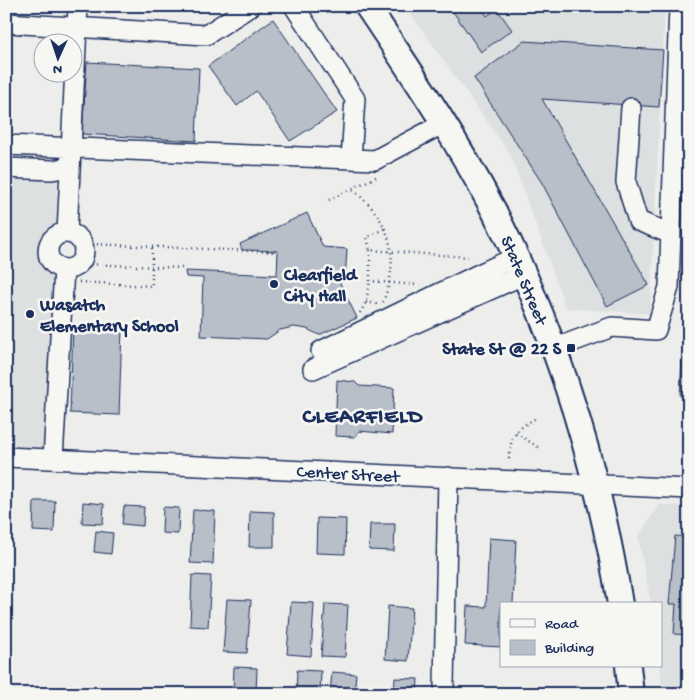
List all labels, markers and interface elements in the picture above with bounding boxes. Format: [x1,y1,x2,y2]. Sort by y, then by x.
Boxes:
north arrow [32,32,82,82]
text: N [52,60,62,77]
street label: State Street [495,233,551,330]
place label: Clearfield City Hall [283,266,359,308]
marker: Clearfield City Hall [268,278,280,290]
place label: Wasatch Elementary School [39,296,179,338]
marker: Wasatch Elementary School [24,308,36,320]
place label: State St @ 22 S [442,340,562,361]
marker: State St @ 22 S [565,342,577,354]
district label: CLEARFIELD [302,405,423,431]
street label: Center Street [296,462,401,489]
legend [500,602,662,668]
text: Road [545,616,579,634]
text: Building [544,640,594,658]

